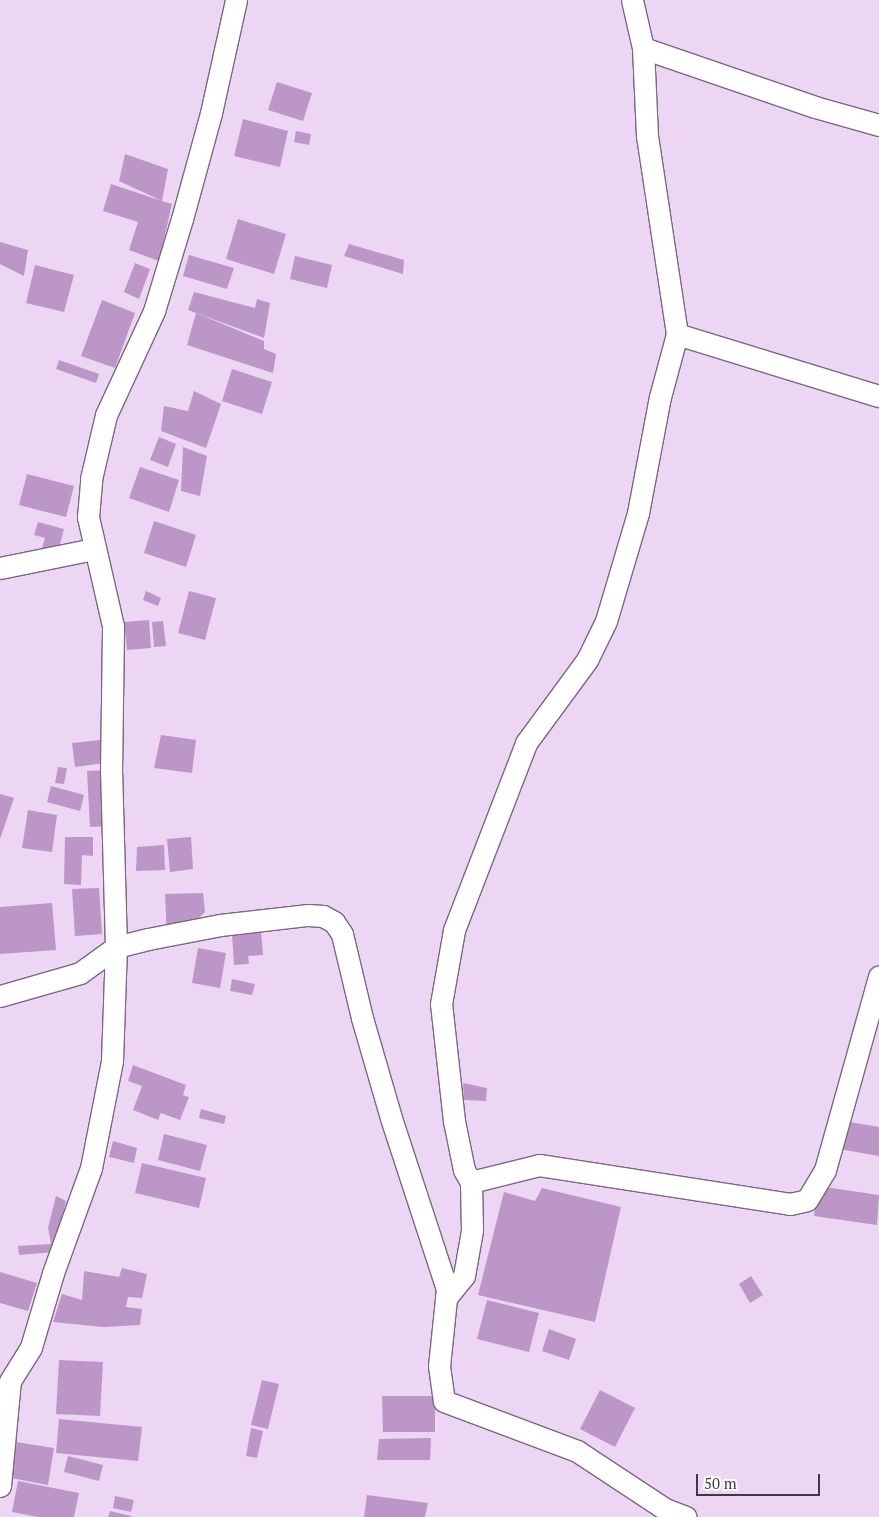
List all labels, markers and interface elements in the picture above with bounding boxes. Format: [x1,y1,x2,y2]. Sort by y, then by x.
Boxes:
scale bar [699,1464,823,1496]
text: 50 m [704,1473,737,1493]

